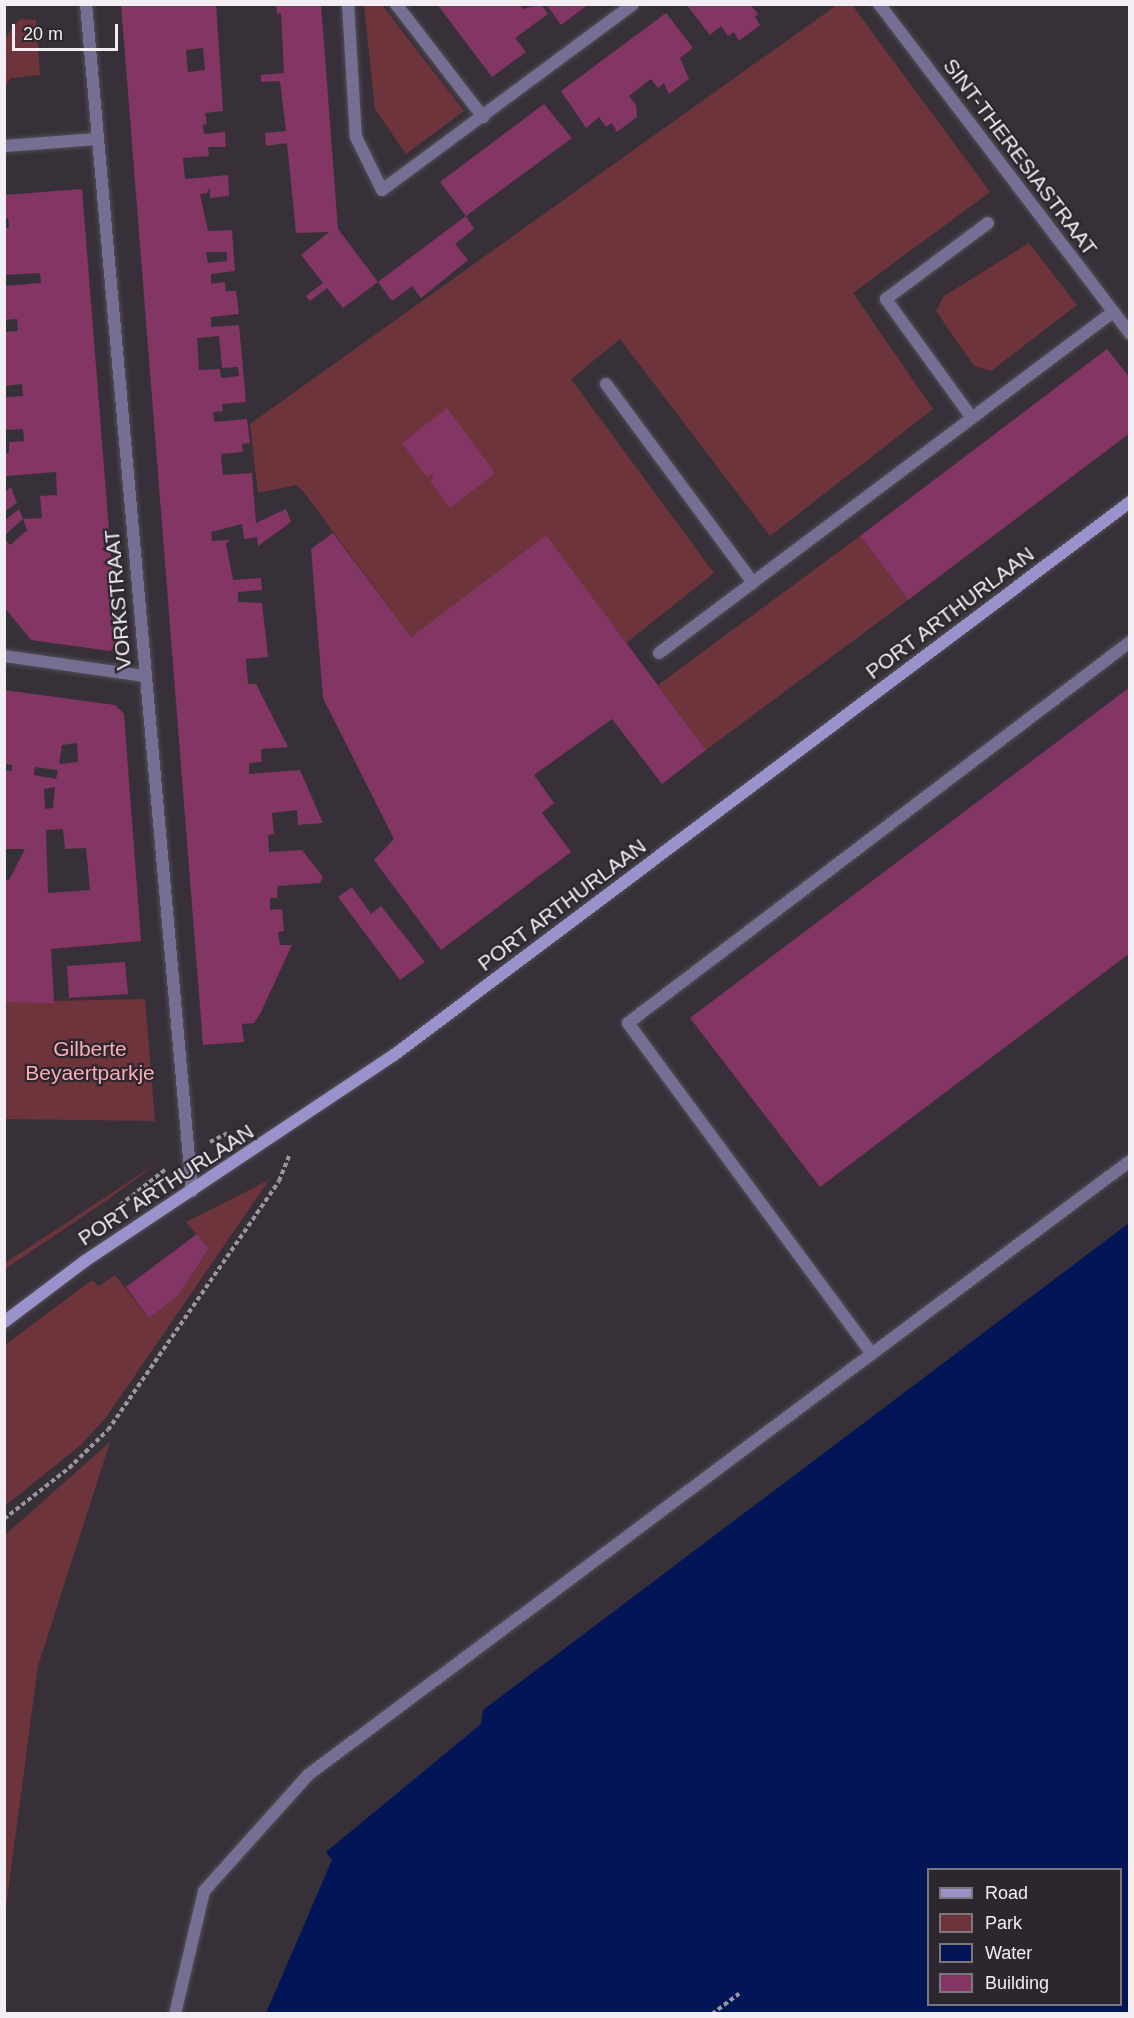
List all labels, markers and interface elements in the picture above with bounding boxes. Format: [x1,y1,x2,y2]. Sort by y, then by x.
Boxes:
scale bar [15,12,122,50]
text: 20 m [23,24,63,44]
street label: SINT-THERESIASTRAAT [938,54,1102,260]
street label: VORKSTRAAT [99,529,137,671]
street label: PORT ARTHURLAAN [860,541,1040,685]
street label: PORT ARTHURLAAN [472,833,652,977]
park label: Gilberte Beyaertparkje [25,1036,155,1086]
street label: PORT ARTHURLAAN [73,1118,259,1252]
legend [927,1868,1122,2006]
text: Road [985,1883,1028,1903]
text: Park [985,1913,1022,1933]
text: Water [985,1943,1032,1963]
text: Building [985,1973,1049,1993]

